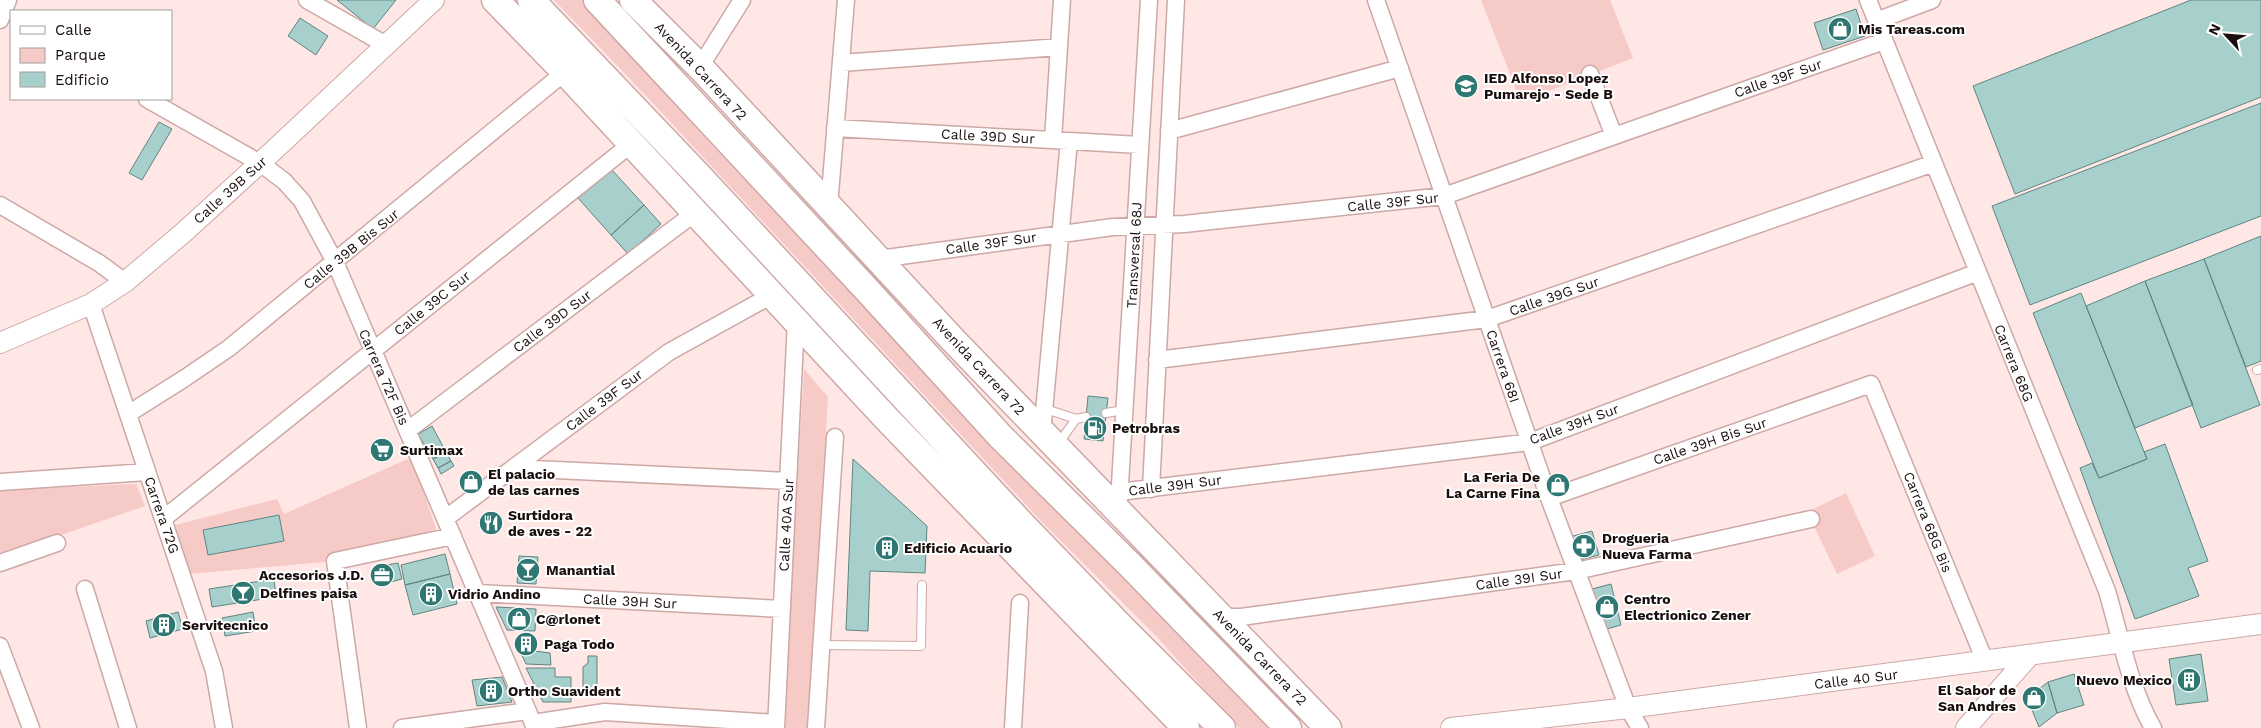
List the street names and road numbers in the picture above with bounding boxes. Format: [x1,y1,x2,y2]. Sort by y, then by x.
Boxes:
street label: Avenida Carrera 72 [652,19,750,123]
street label: Calle 39F Sur [1732,55,1824,101]
street label: Calle 39D Sur [941,126,1036,146]
street label: Calle 39B Sur [190,153,270,227]
street label: Calle 39F Sur [1346,189,1440,215]
street label: Transversal 68J [1123,201,1145,309]
street label: Calle 39B Bis Sur [300,205,402,292]
street label: Calle 39F Sur [944,229,1038,257]
street label: Calle 39C Sur [391,267,474,339]
street label: Calle 39G Sur [1507,273,1601,319]
street label: Calle 39D Sur [510,286,595,356]
street label: Avenida Carrera 72 [930,314,1028,418]
street label: Carrera 68G [1991,322,2037,404]
street label: Carrera 72F Bis [356,327,412,427]
street label: Carrera 68I [1483,327,1523,405]
street label: Calle 39F Sur [562,366,646,434]
street label: Calle 39H Sur [1527,400,1621,448]
street label: Calle 39H Bis Sur [1651,414,1769,468]
street label: Carrera 68G Bis [1901,469,1955,575]
street label: Calle 39H Sur [1127,471,1223,499]
street label: Carrera 72G [141,474,183,556]
street label: Calle 40A Sur [776,478,796,572]
street label: Calle 39I Sur [1474,565,1564,593]
street label: Calle 39H Sur [583,591,678,611]
street label: Avenida Carrera 72 [1210,605,1310,709]
street label: Calle 40 Sur [1813,666,1899,692]

